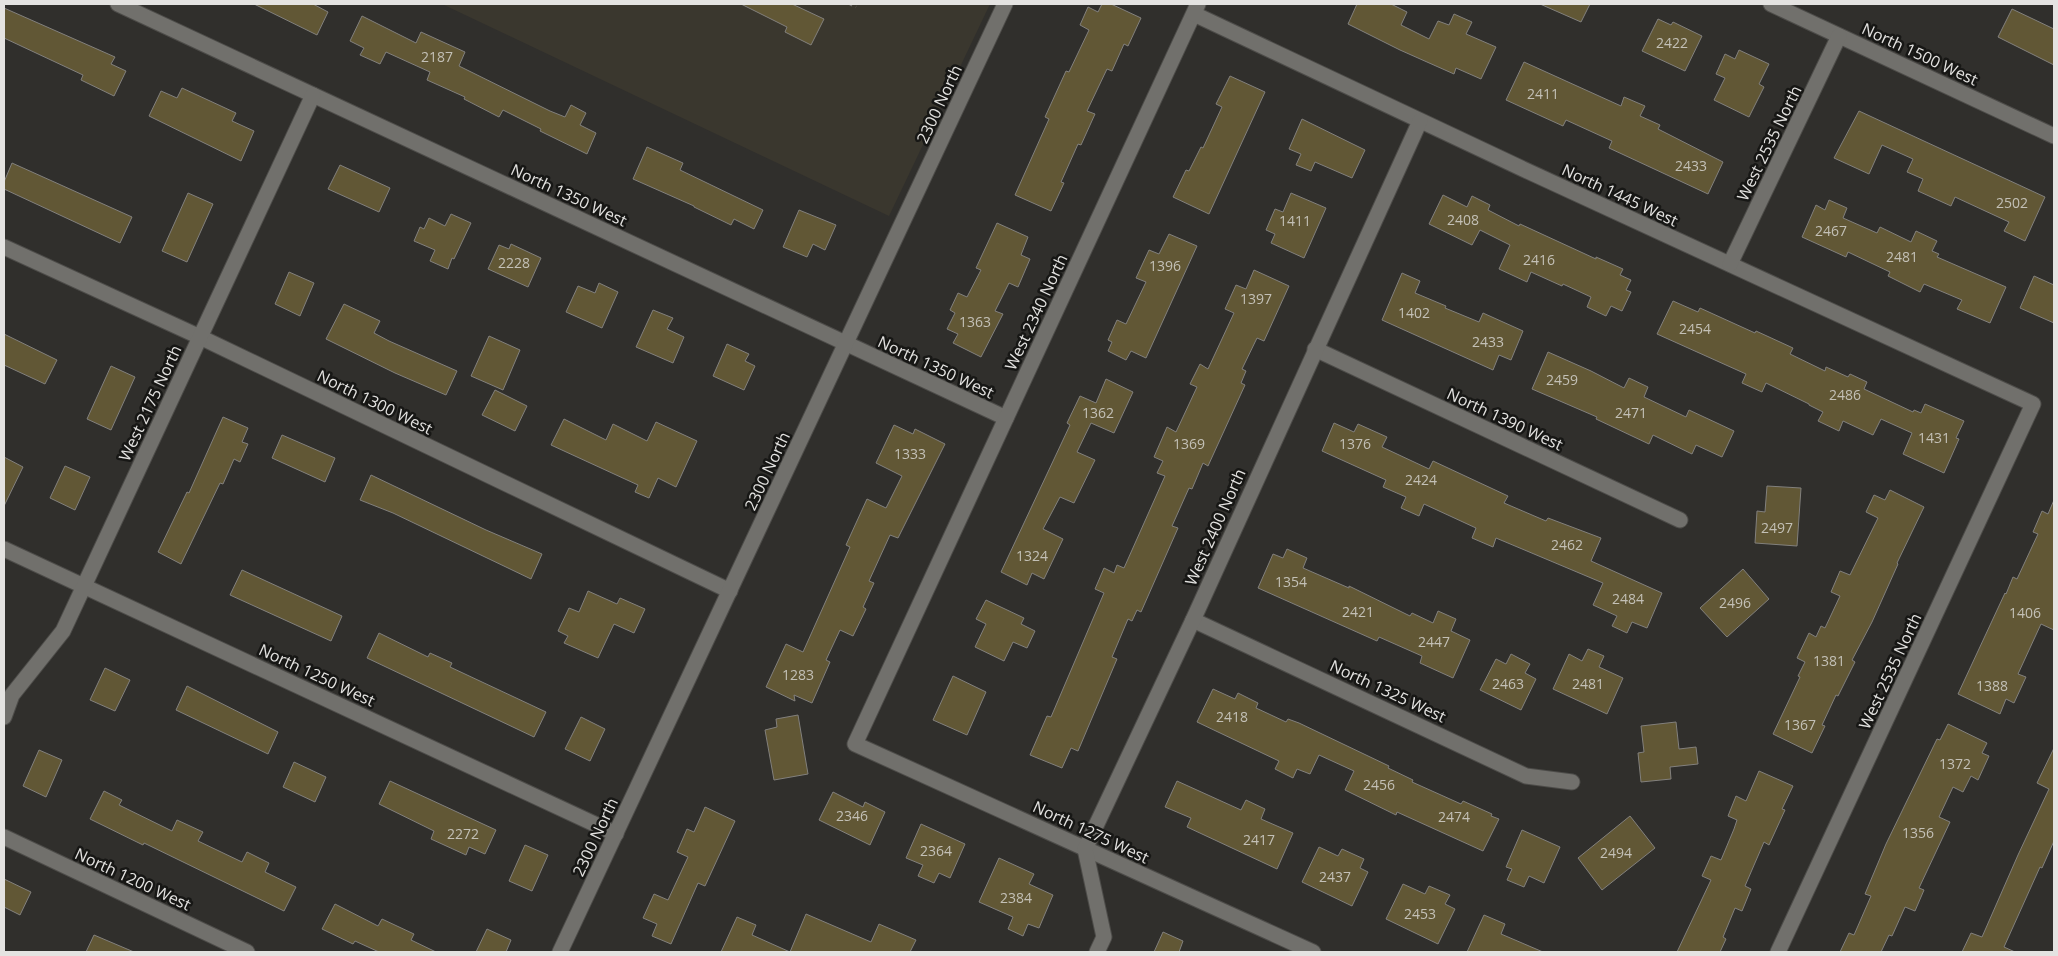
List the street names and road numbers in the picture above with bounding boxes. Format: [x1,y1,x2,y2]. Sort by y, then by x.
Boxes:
street label: North 1500 West [1858,17,1982,91]
street label: 2300 North [911,61,967,147]
street label: West 2535 North [1732,82,1806,204]
street label: North 1350 West [507,158,631,232]
street label: North 1445 West [1558,158,1682,232]
street label: West 2340 North [999,250,1073,374]
street label: North 1350 West [874,330,998,404]
street label: West 2175 North [113,341,187,465]
street label: North 1300 West [314,365,437,440]
street label: North 1390 West [1443,382,1567,456]
street label: 2300 North [739,428,795,514]
street label: West 2400 North [1179,465,1251,589]
street label: West 2535 North [1853,609,1927,733]
street label: North 1250 West [255,638,379,712]
street label: North 1325 West [1326,654,1450,728]
street label: 2300 North [567,794,623,880]
street label: North 1275 West [1029,795,1153,869]
street label: North 1200 West [71,842,195,916]

